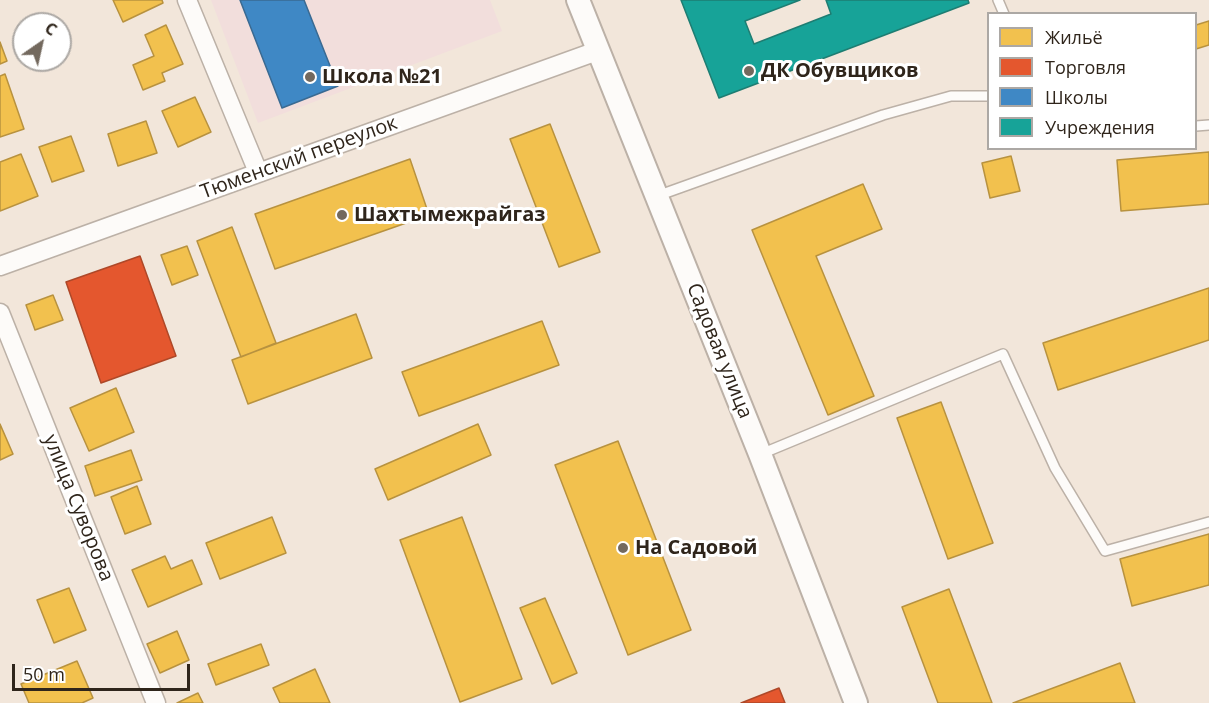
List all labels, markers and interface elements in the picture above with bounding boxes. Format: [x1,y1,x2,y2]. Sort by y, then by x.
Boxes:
north arrow [12,12,72,72]
legend [987,12,1197,150]
text: С [41,17,61,41]
text: Жильё [1045,25,1103,49]
text: Торговля [1045,55,1126,79]
place label: ДК Обувщиков [761,59,919,83]
marker: ДК Обувщиков [742,64,756,78]
place label: Школа №21 [322,65,442,89]
marker: Школа №21 [303,70,317,84]
text: Школы [1045,85,1108,109]
street label: Тюменский переулок [197,111,401,205]
text: Учреждения [1045,115,1155,139]
place label: Шахтымежрайгаз [354,203,545,227]
marker: Шахтымежрайгаз [335,208,349,222]
street label: Садовая улица [681,280,757,422]
street label: улица Суворова [38,431,118,585]
place label: На Садовой [635,536,757,560]
marker: На Садовой [616,541,630,555]
scale bar [15,652,194,690]
text: 50 m [23,662,65,686]

